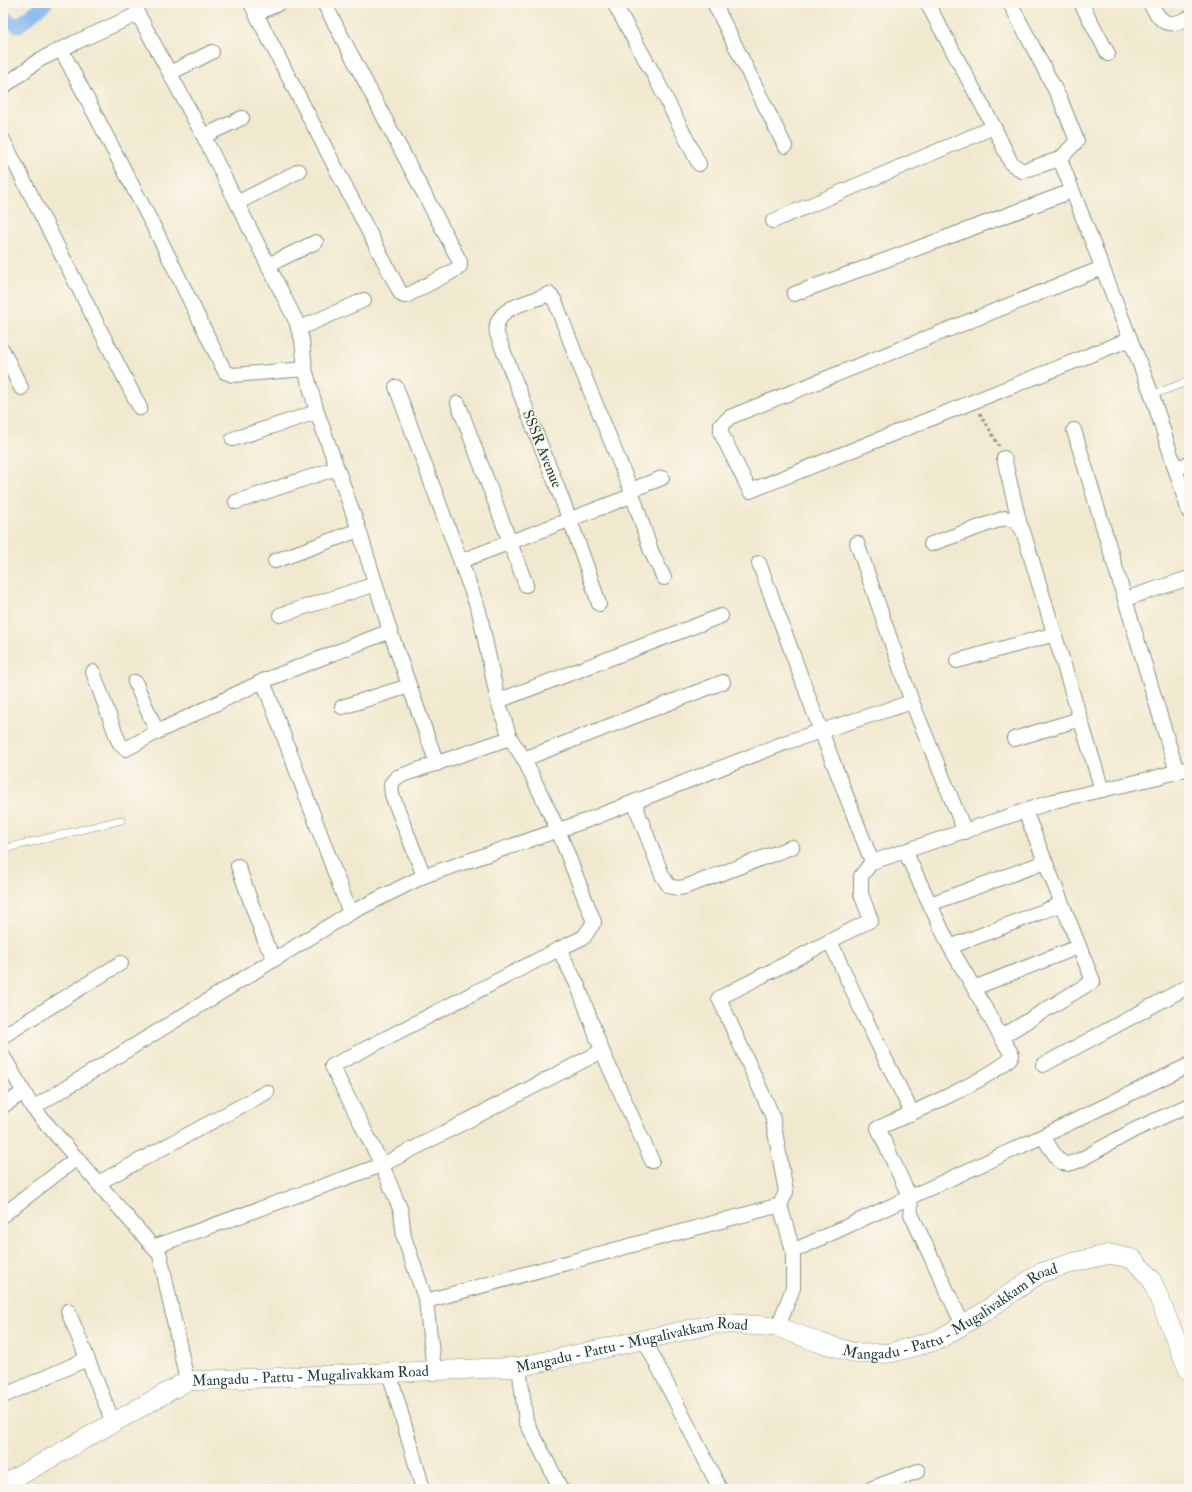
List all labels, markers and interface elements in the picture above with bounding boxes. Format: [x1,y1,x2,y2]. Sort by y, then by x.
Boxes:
street label: SSSR Avenue [518,407,566,491]
street label: Mangadu - Pattu - Mugalivakkam Road [840,1258,1060,1364]
street label: Mangadu - Pattu - Mugalivakkam Road [514,1313,749,1377]
street label: Mangadu - Pattu - Mugalivakkam Road [192,1361,430,1390]

